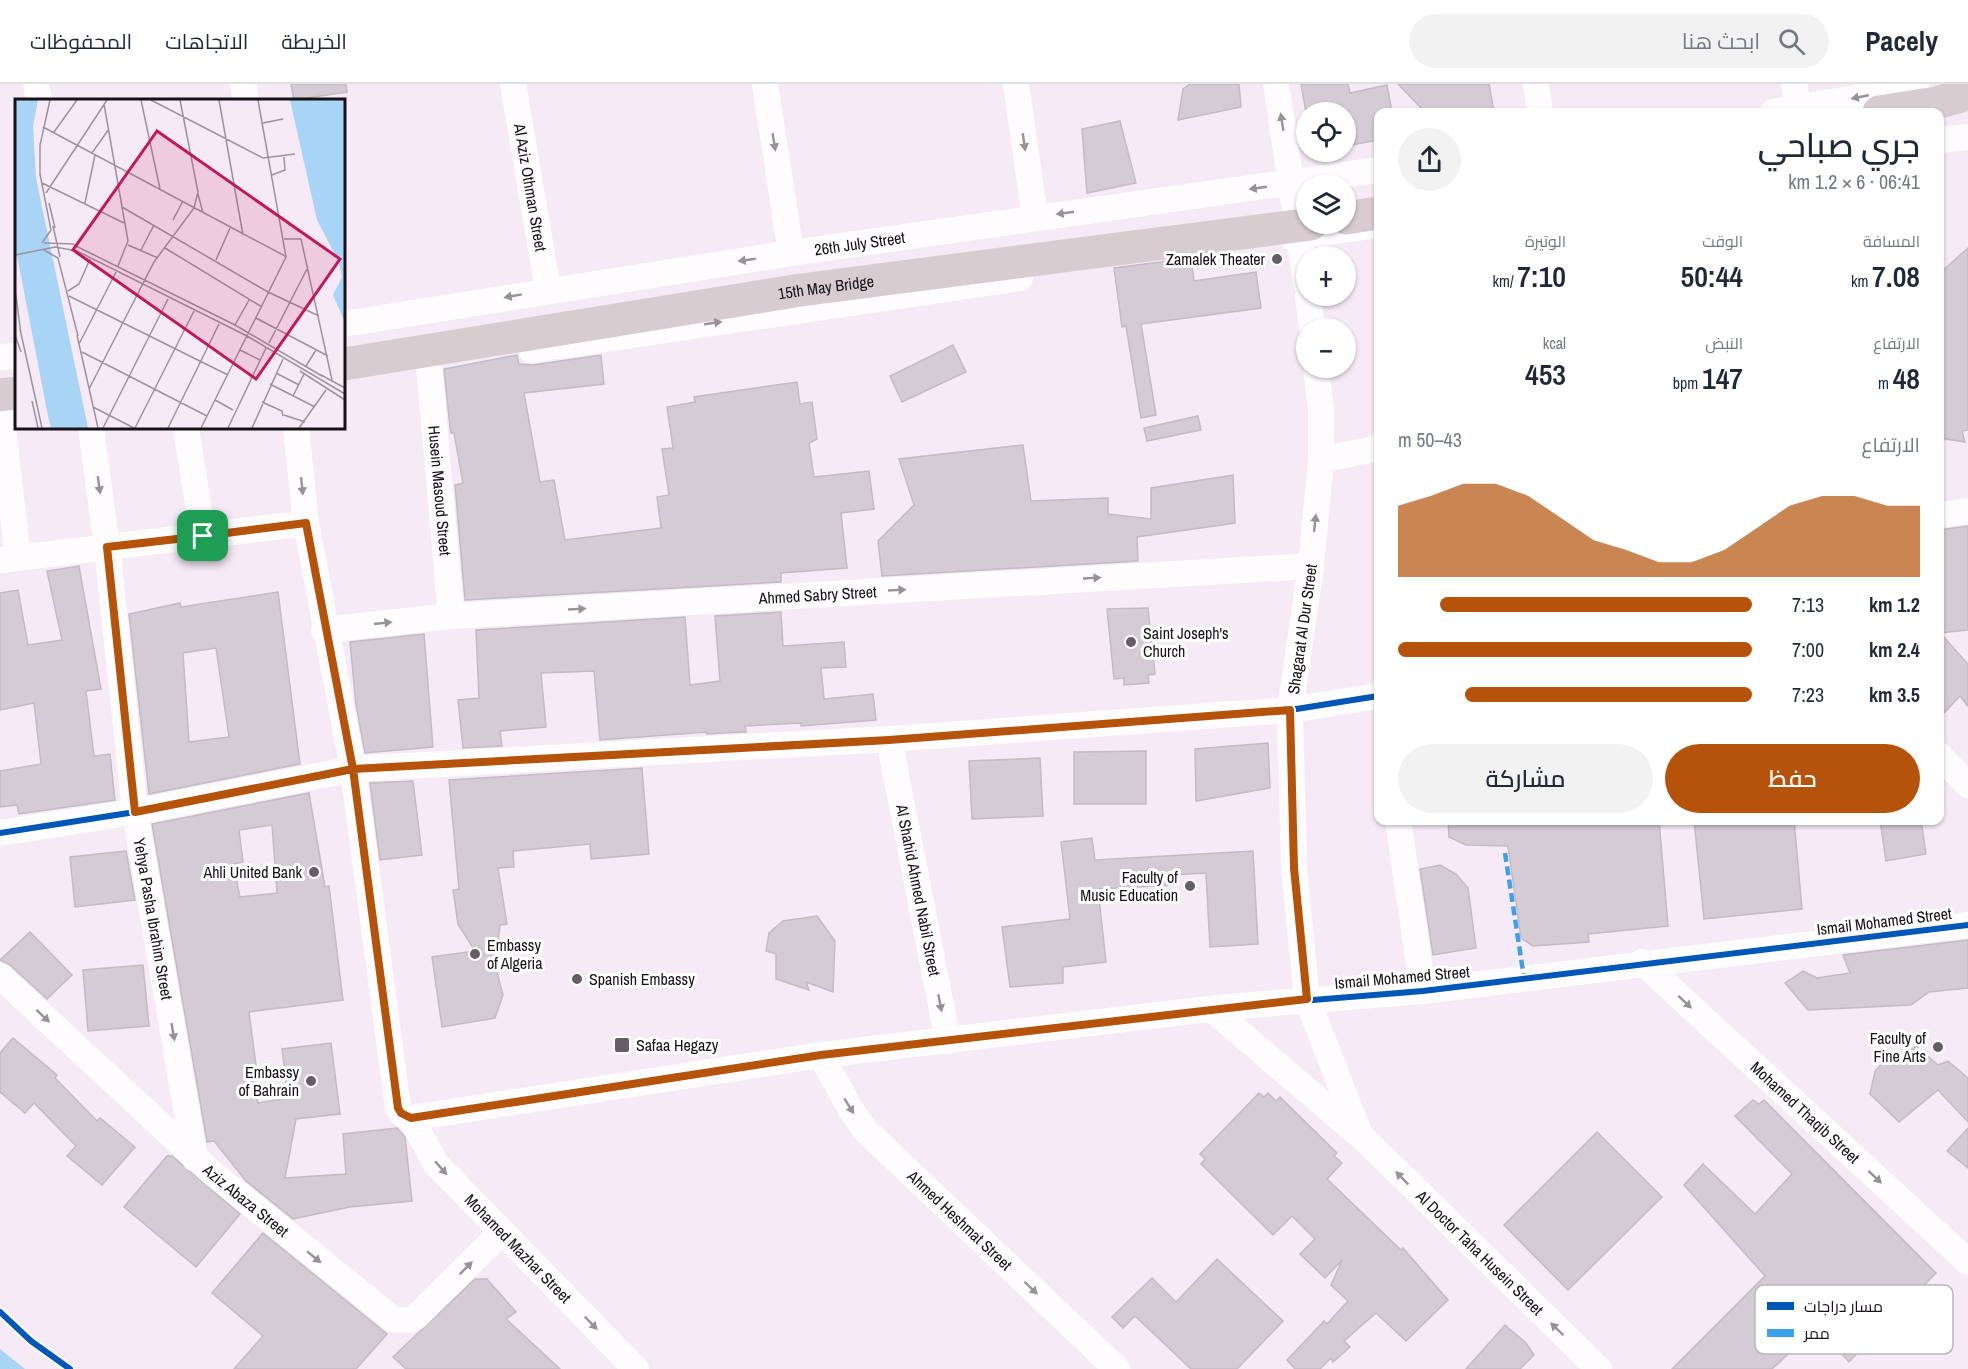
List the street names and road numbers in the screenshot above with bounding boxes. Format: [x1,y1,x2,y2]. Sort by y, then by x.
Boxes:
street label: Al Aziz Othman Street [509,121,552,253]
street label: 26th July Street [813,226,907,261]
street label: 15th May Bridge [776,270,875,305]
street label: Husein Masoud Street [423,424,457,557]
street label: Shagarat Al Dur Street [1282,562,1322,696]
street label: Ahmed Sabry Street [757,580,878,609]
street label: Al Shahid Ahmed Nabil Street [891,801,946,978]
street label: Yehya Pasha Ibrahim Street [129,836,178,1002]
street label: Ismail Mohamed Street [1815,902,1953,940]
street label: Ismail Mohamed Street [1333,960,1471,994]
street label: Mohamed Thaqib Street [1746,1056,1865,1169]
street label: Aziz Abaza Street [198,1158,294,1242]
street label: Ahmed Heshmat Street [902,1164,1017,1275]
street label: Al Doctor Taha Husein Street [1411,1184,1549,1320]
street label: Mohamed Mazhar Street [460,1189,577,1308]

